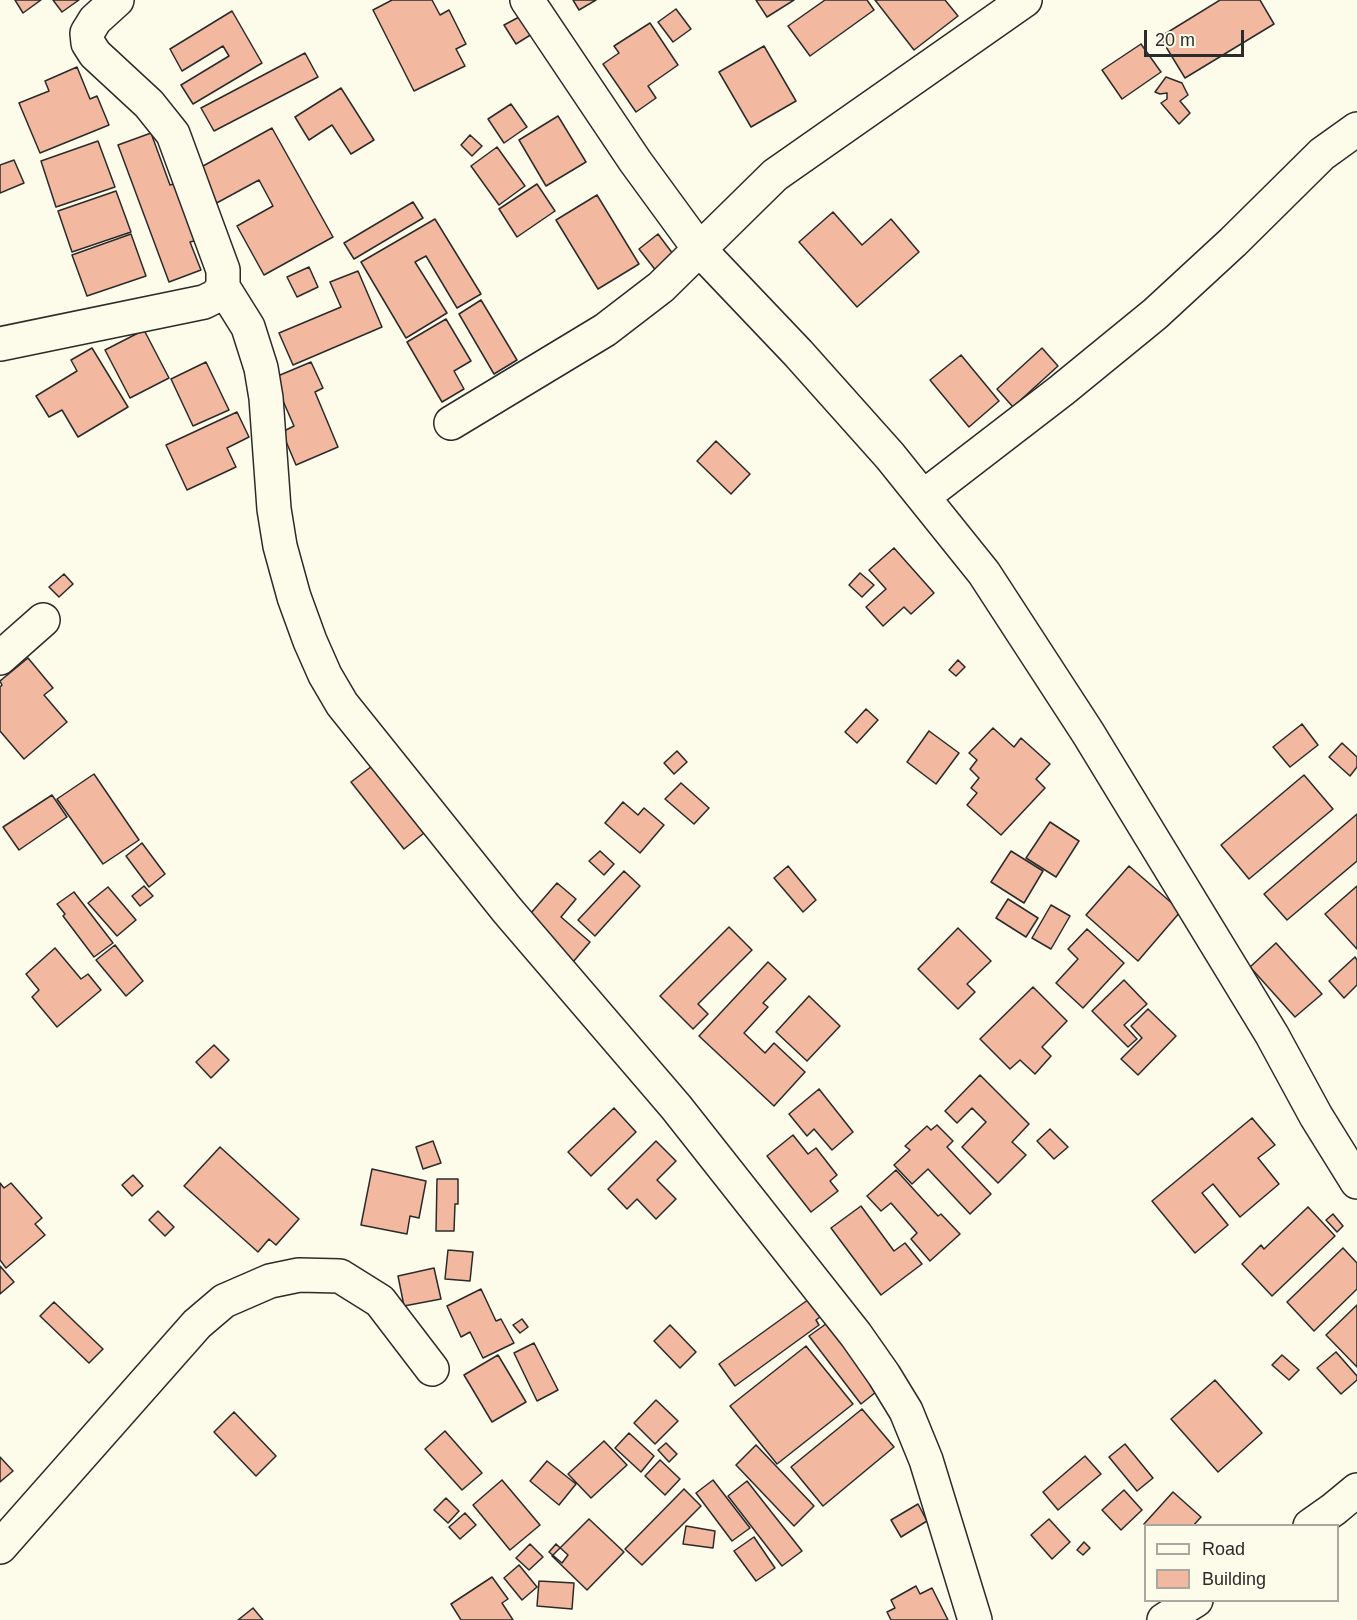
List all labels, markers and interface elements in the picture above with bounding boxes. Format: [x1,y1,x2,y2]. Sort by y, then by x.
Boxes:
scale bar [1147,18,1248,56]
text: 20 m [1155,30,1195,50]
legend [1144,1524,1339,1602]
text: Road [1202,1539,1245,1559]
text: Building [1202,1569,1266,1589]

